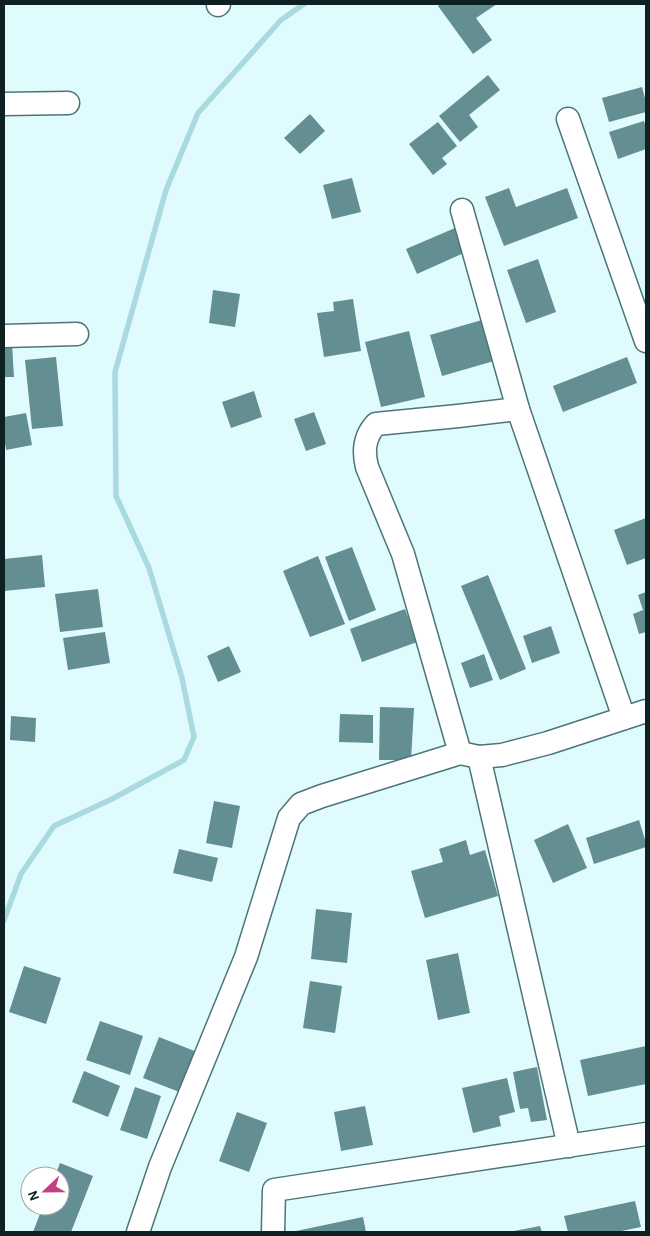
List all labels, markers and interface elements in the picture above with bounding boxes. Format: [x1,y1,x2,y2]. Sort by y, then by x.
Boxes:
north arrow [20,1166,70,1216]
text: N [26,1188,42,1203]

